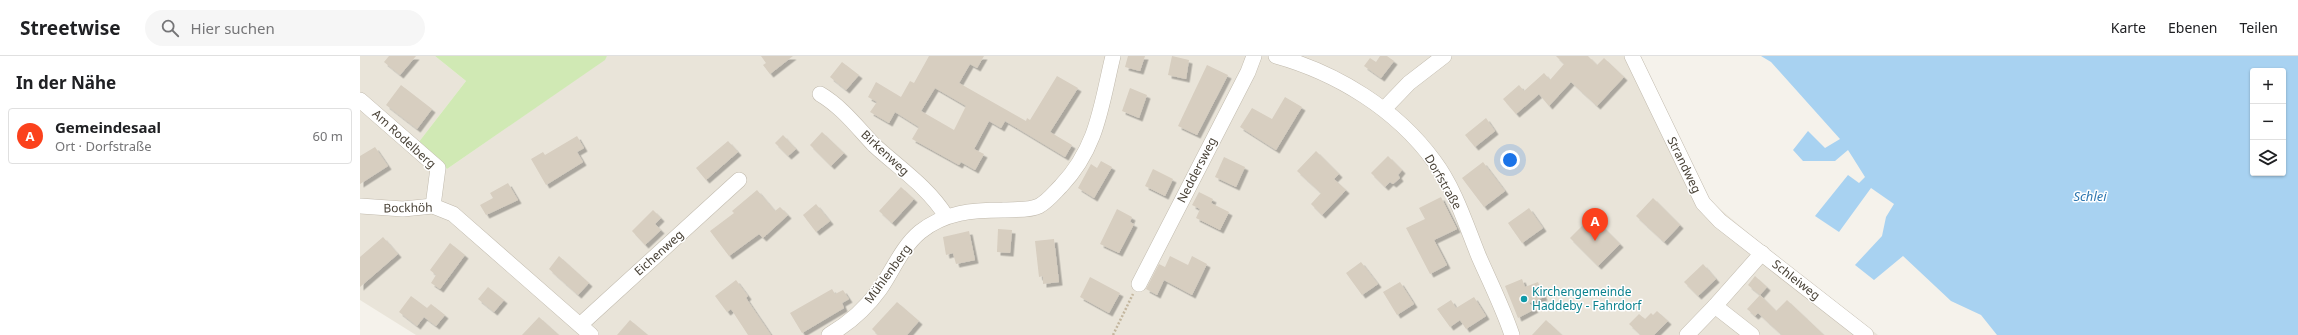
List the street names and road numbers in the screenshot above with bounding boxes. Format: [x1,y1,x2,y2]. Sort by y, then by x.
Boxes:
street label: Am Rodelberg [369,105,440,172]
street label: Birkenweg [858,126,913,179]
street label: Neddersweg [1173,134,1220,206]
street label: Strandweg [1663,134,1705,196]
street label: Dorfstraße [1421,151,1466,213]
street label: Bockhöh [383,199,433,216]
street label: Eichenweg [630,226,687,279]
street label: Mühlenberg [860,241,915,307]
street label: Schleiweg [1769,256,1824,304]

